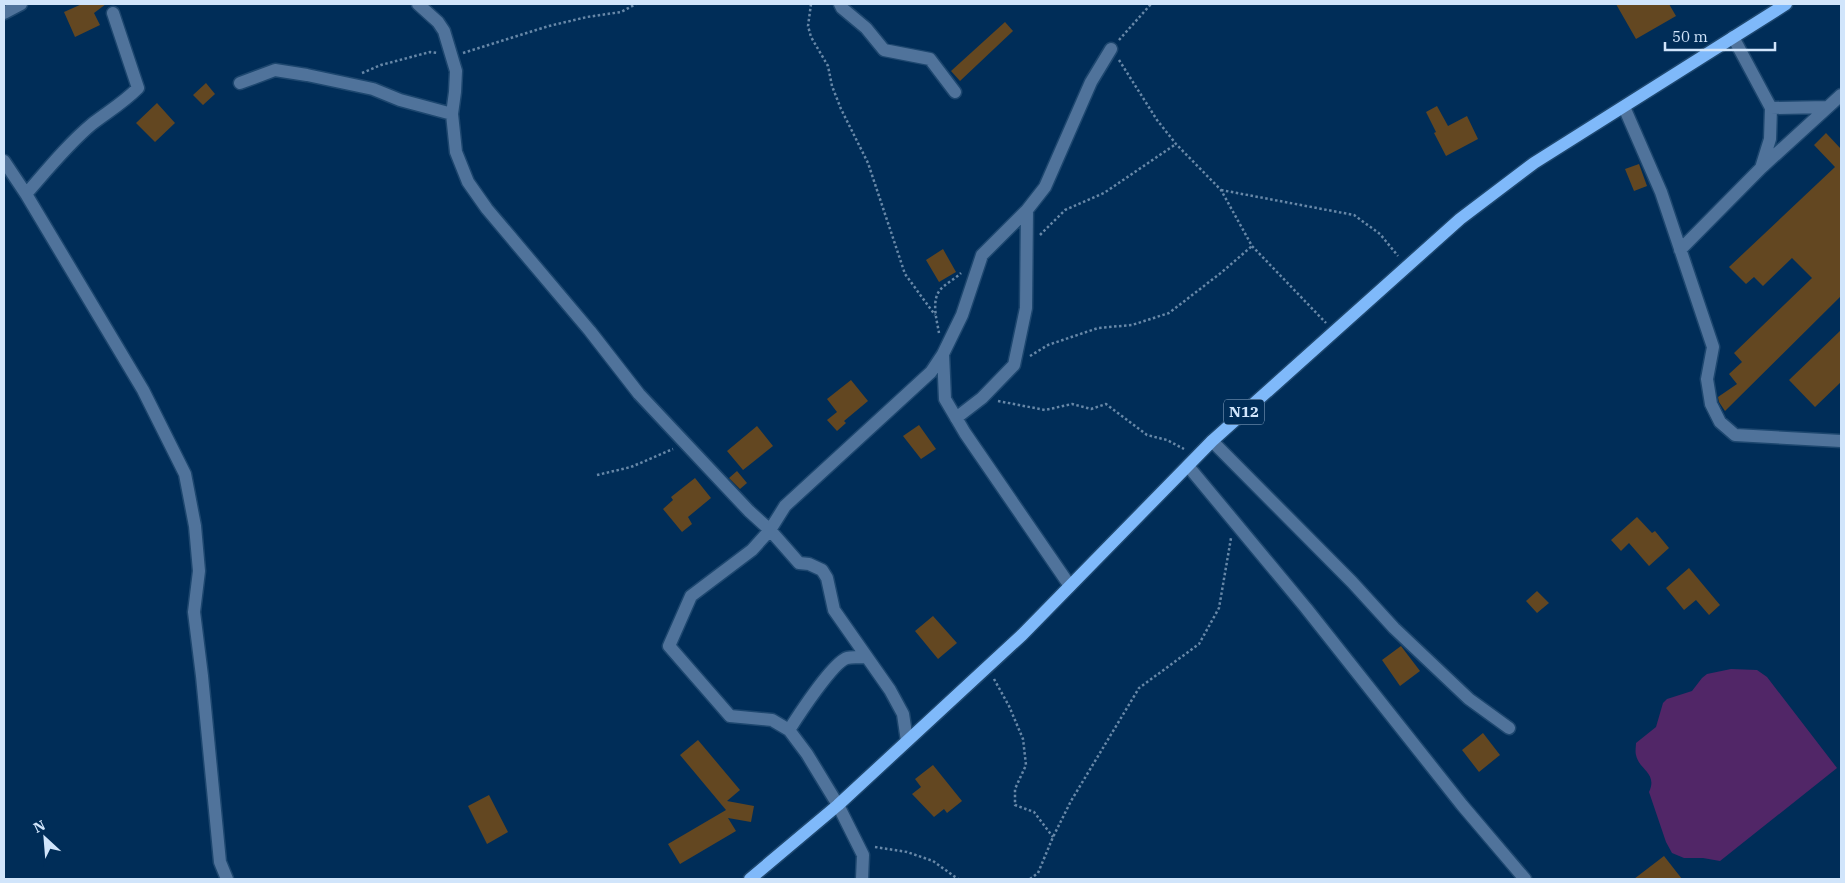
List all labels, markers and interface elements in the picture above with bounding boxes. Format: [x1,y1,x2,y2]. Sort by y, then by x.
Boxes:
scale bar [1665,20,1775,52]
text: 50 m [1672,27,1708,46]
road number: N12 [1224,400,1264,424]
north arrow [20,813,70,863]
text: N [30,816,48,837]

